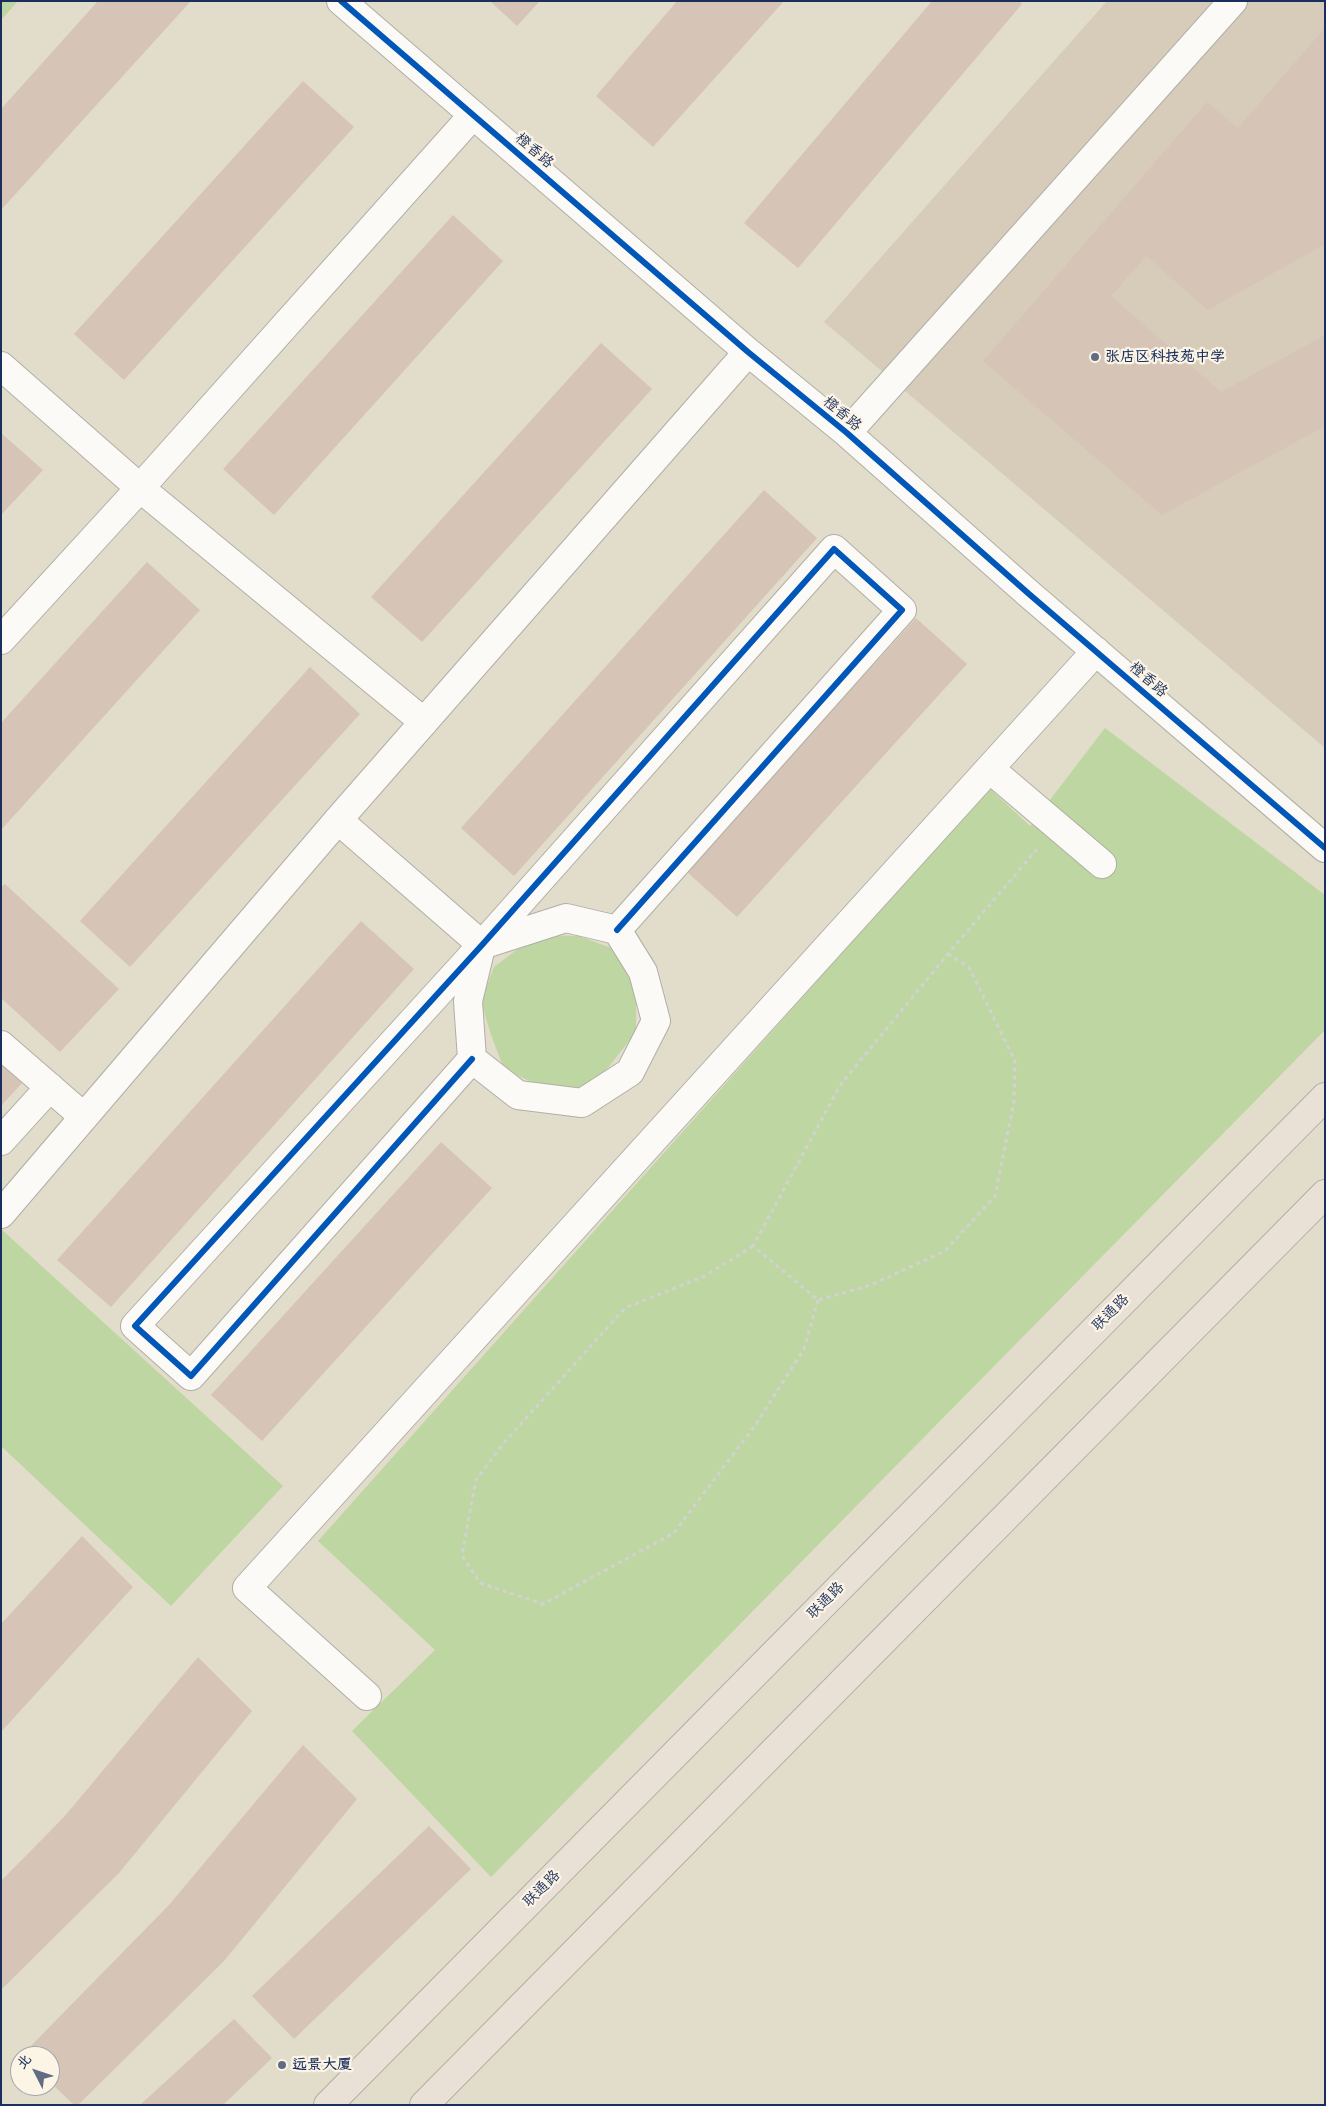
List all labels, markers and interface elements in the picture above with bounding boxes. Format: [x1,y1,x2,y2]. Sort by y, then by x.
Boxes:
street label: 橙香路 [511,129,557,173]
place label: 张店区科技苑中学 [1105,348,1225,366]
marker: 张店区科技苑中学 [1089,351,1101,363]
street label: 橙香路 [819,393,865,435]
street label: 橙香路 [1125,658,1171,702]
street label: 联通路 [1089,1291,1133,1335]
street label: 联通路 [804,1579,848,1623]
street label: 联通路 [520,1867,564,1911]
north arrow [10,2046,60,2096]
text: 北 [13,2051,35,2072]
place label: 远景大厦 [292,2056,352,2074]
marker: 远景大厦 [276,2059,288,2071]

